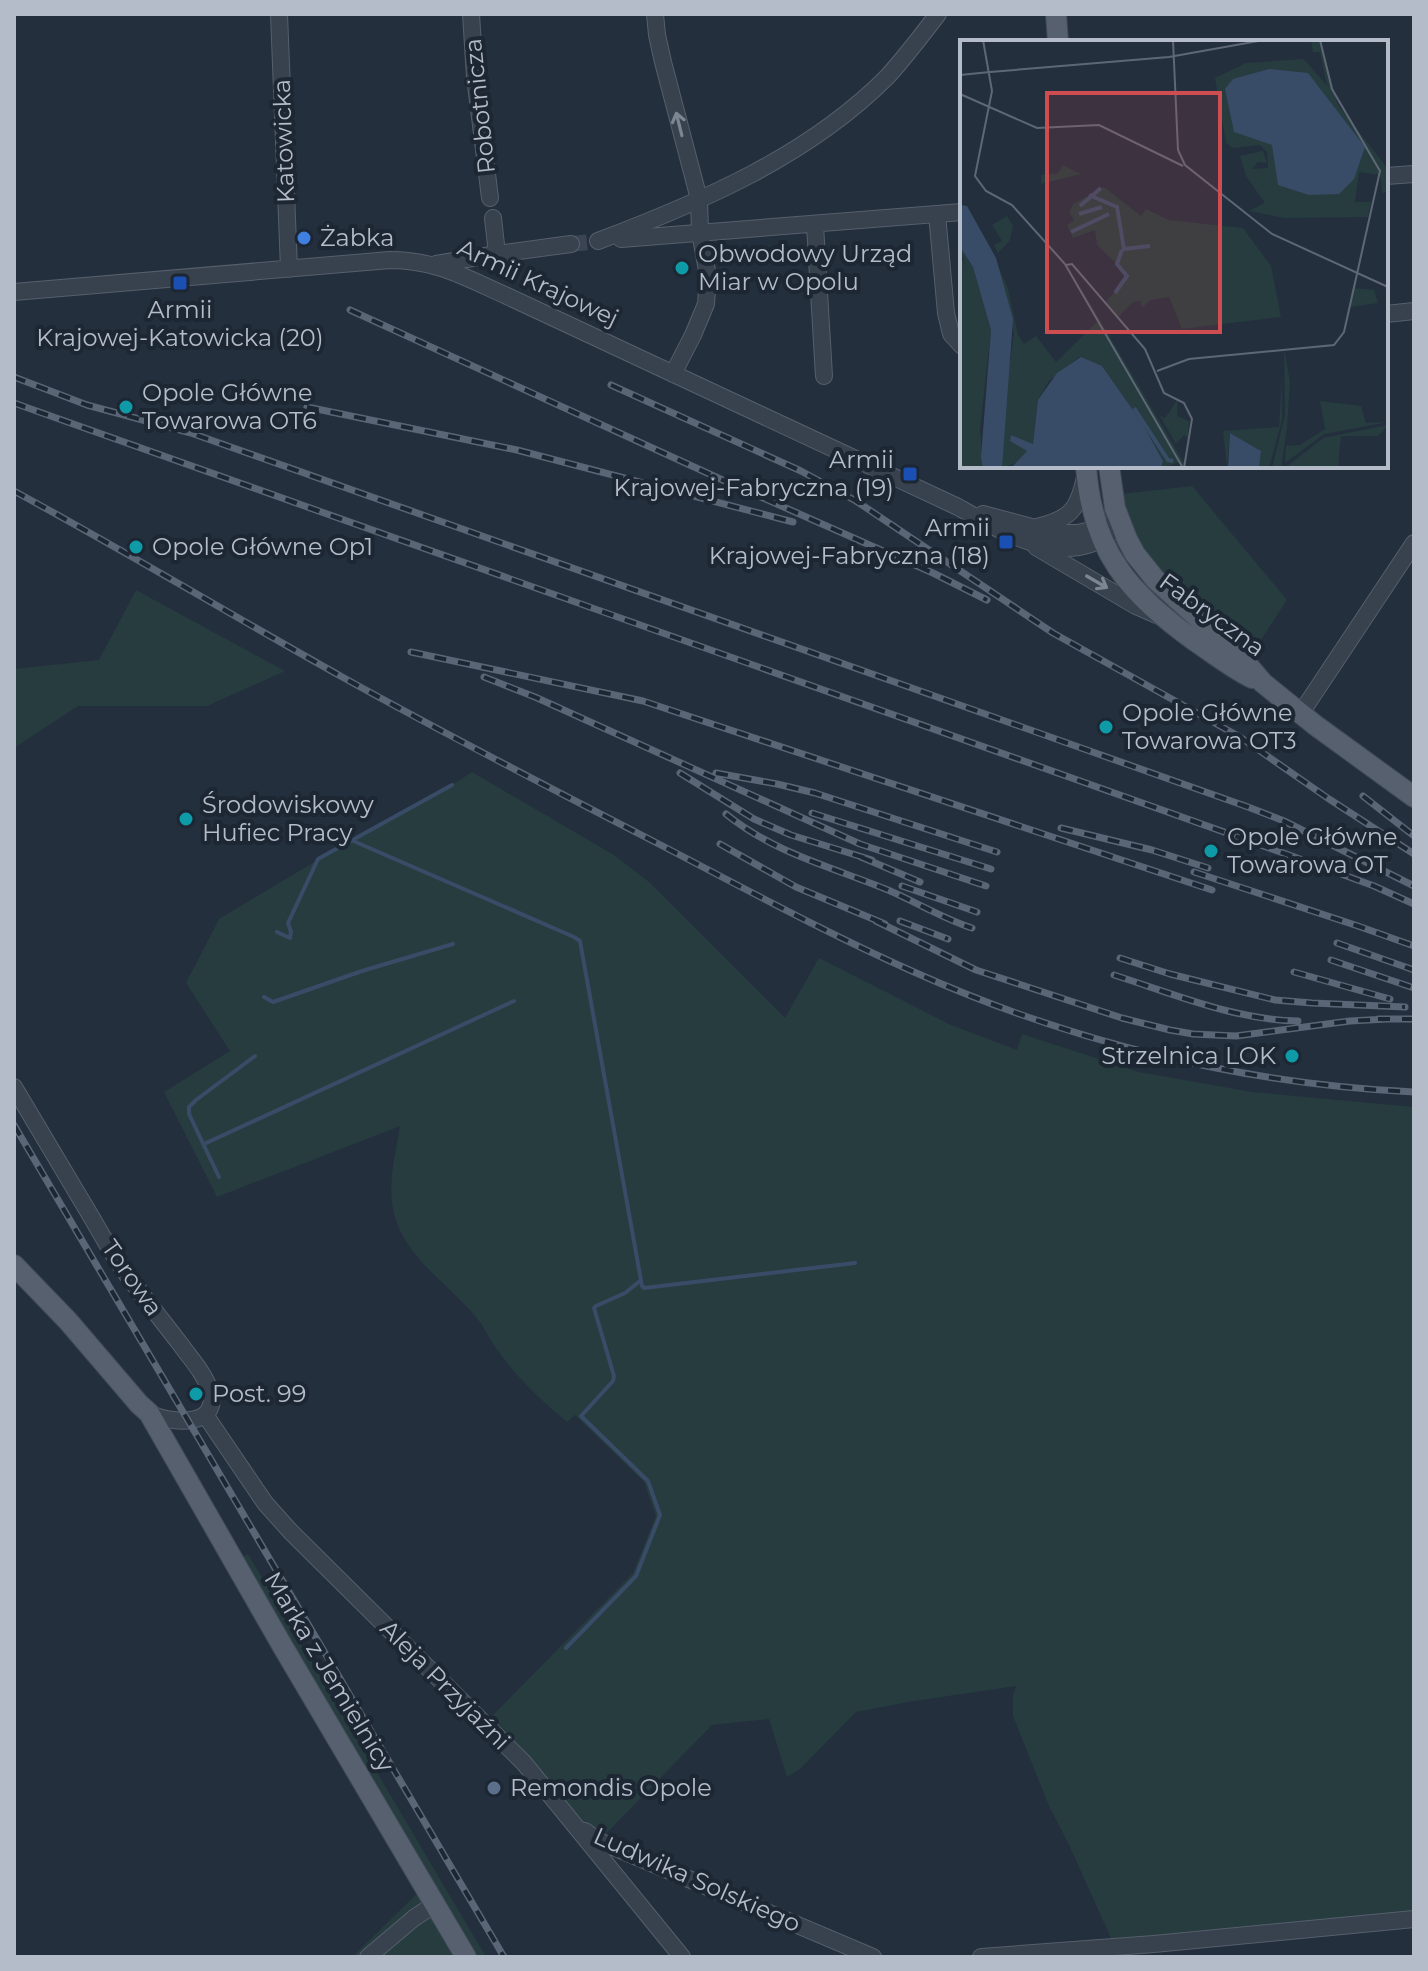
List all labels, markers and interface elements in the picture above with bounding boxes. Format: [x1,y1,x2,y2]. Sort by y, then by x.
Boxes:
street label: Robotnicza [458,37,501,175]
inset map [960,40,1388,468]
street label: Katowicka [267,79,300,204]
one-way arrow [670,111,685,137]
place label: Żabka [320,223,394,252]
marker: Żabka [295,229,313,247]
street label: Armii Krajowej [453,233,623,332]
place label: Obwodowy Urząd Miar w Opolu [698,239,912,296]
marker: Obwodowy Urząd Miar w Opolu [673,259,691,277]
marker: Armii Krajowej-Katowicka (20) [171,274,189,292]
place label: Armii Krajowej-Katowicka (20) [36,295,324,352]
place label: Opole Główne Towarowa OT6 [142,378,317,435]
marker: Opole Główne Towarowa OT6 [117,398,135,416]
place label: Armii Krajowej-Fabryczna (19) [613,445,894,502]
marker: Armii Krajowej-Fabryczna (19) [901,465,919,483]
place label: Armii Krajowej-Fabryczna (18) [709,513,990,570]
place label: Opole Główne Op1 [152,532,373,561]
marker: Armii Krajowej-Fabryczna (18) [997,533,1015,551]
marker: Opole Główne Op1 [127,538,145,556]
street label: Fabryczna [1154,567,1271,663]
one-way arrow [1085,575,1108,591]
place label: Opole Główne Towarowa OT3 [1122,698,1296,755]
marker: Opole Główne Towarowa OT3 [1097,718,1115,736]
place label: Środowiskowy Hufiec Pracy [202,790,374,847]
marker: Środowiskowy Hufiec Pracy [177,810,195,828]
place label: Opole Główne Towarowa OT [1227,822,1397,879]
marker: Opole Główne Towarowa OT [1202,842,1220,860]
place label: Strzelnica LOK [1101,1041,1276,1070]
marker: Strzelnica LOK [1283,1047,1301,1065]
street label: Torowa [96,1234,169,1321]
place label: Post. 99 [212,1379,306,1408]
marker: Post. 99 [187,1385,205,1403]
street label: Marka z Jemielnicy [258,1567,401,1777]
street label: Aleja Przyjaźni [375,1614,516,1755]
place label: Remondis Opole [510,1773,712,1802]
marker: Remondis Opole [485,1779,503,1797]
street label: Ludwika Solskiego [589,1821,805,1938]

